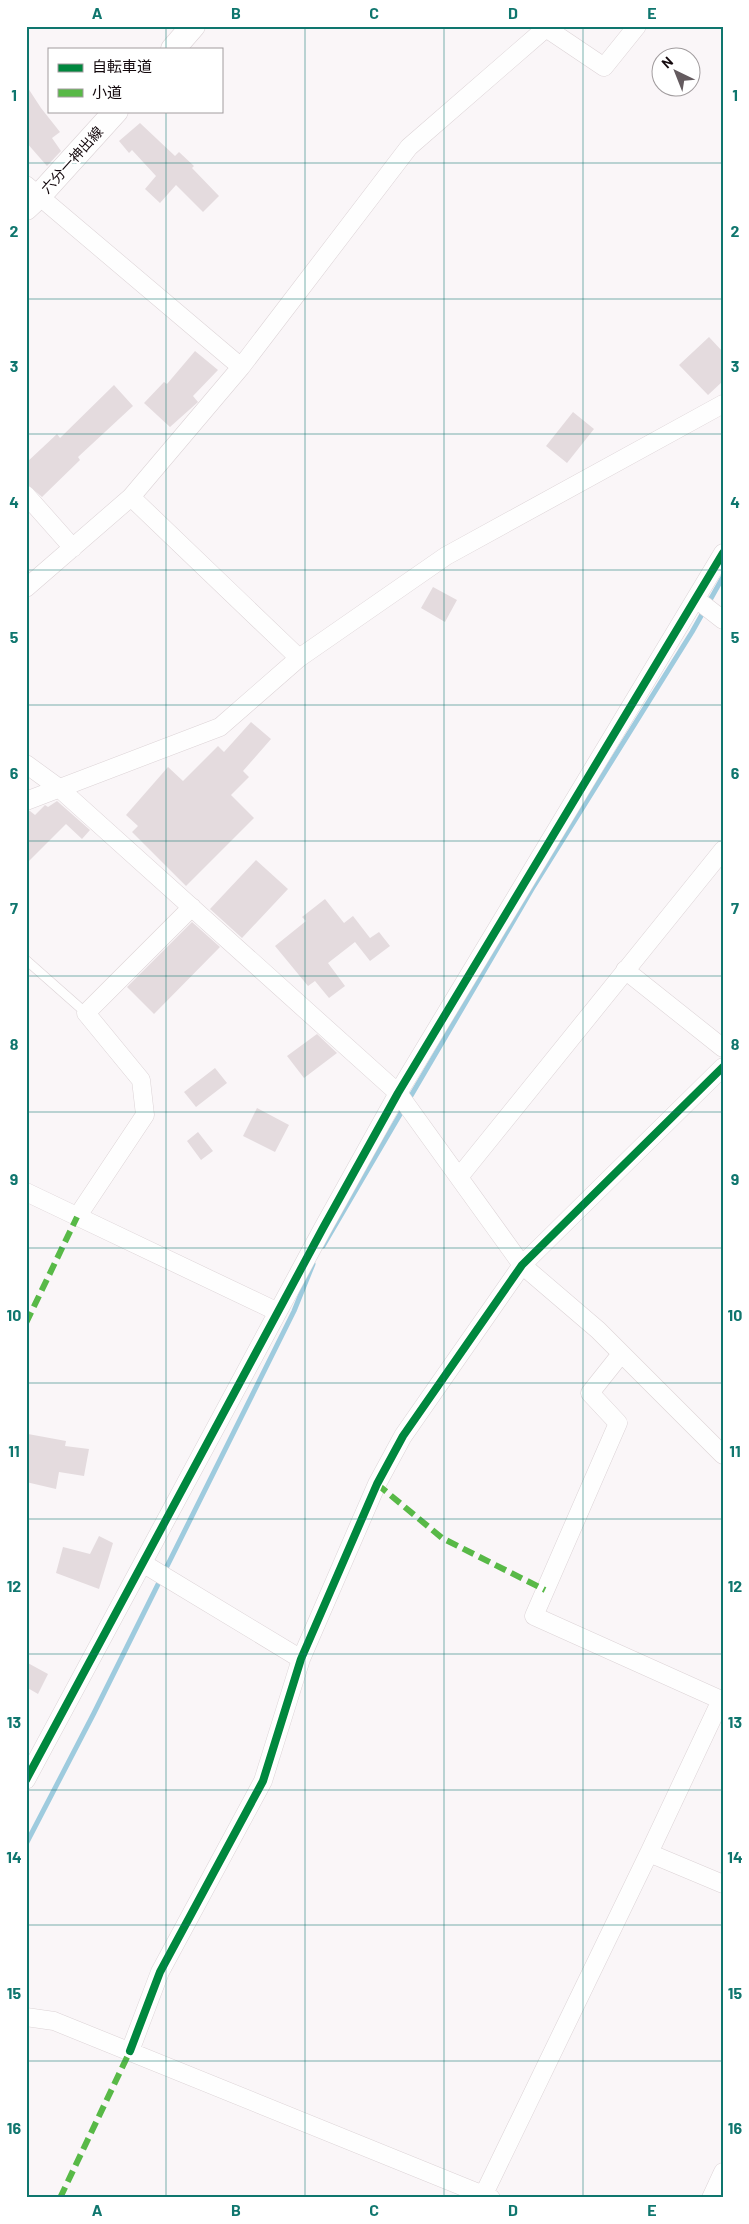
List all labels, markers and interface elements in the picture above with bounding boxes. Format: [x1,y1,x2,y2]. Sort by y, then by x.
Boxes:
text: A [92,3,103,22]
text: B [231,3,241,22]
text: C [369,3,379,22]
text: D [508,3,518,22]
text: E [647,3,657,22]
legend [48,48,222,112]
north arrow [652,48,702,98]
text: N [658,53,676,72]
text: 自転車道 [92,57,152,75]
text: 小道 [92,83,122,101]
text: 1 [11,85,17,104]
text: 1 [732,85,738,104]
street label: 六分一神出線 [37,123,106,197]
text: 2 [10,221,19,240]
text: 2 [731,221,740,240]
text: 3 [10,356,18,375]
text: 3 [731,356,739,375]
text: 4 [9,492,19,511]
text: 4 [730,492,740,511]
text: 5 [10,627,19,646]
text: 5 [731,627,740,646]
text: 6 [10,763,19,782]
text: 6 [731,763,740,782]
text: 7 [10,898,18,917]
text: 7 [731,898,739,917]
text: 8 [10,1034,19,1053]
text: 8 [731,1034,740,1053]
text: 9 [10,1169,18,1188]
text: 9 [731,1169,739,1188]
text: 10 [7,1305,21,1324]
text: 10 [728,1305,742,1324]
text: 11 [8,1441,20,1460]
text: 11 [729,1441,741,1460]
text: 12 [7,1576,21,1595]
text: 12 [728,1576,742,1595]
text: 13 [7,1712,21,1731]
text: 13 [728,1712,742,1731]
text: 14 [6,1847,22,1866]
text: 14 [727,1847,743,1866]
text: 15 [7,1983,22,2002]
text: 15 [728,1983,743,2002]
text: 16 [7,2118,22,2137]
text: 16 [728,2118,743,2137]
text: A [92,2200,103,2219]
text: B [231,2200,241,2219]
text: C [369,2200,379,2219]
text: D [508,2200,518,2219]
text: E [647,2200,657,2219]

